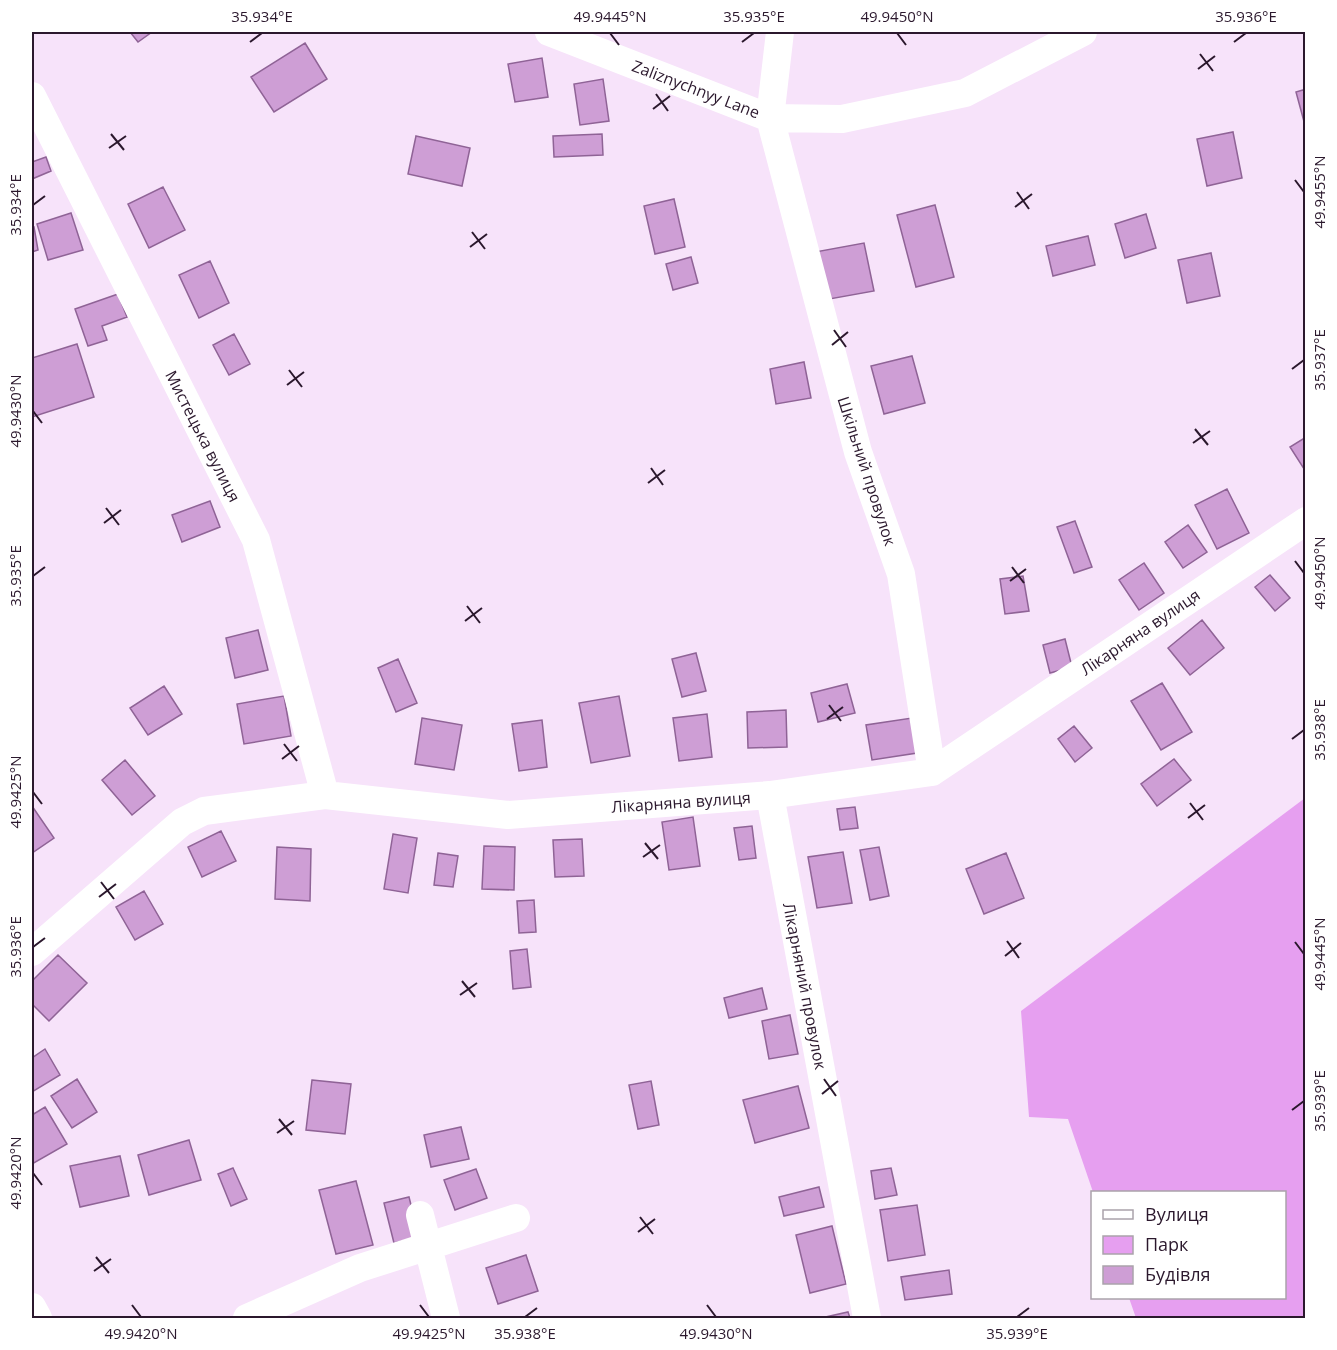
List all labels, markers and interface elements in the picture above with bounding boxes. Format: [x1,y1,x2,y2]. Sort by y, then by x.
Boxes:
text: 35.934°E [231,6,293,26]
text: 49.9445°N [573,6,647,26]
text: 35.935°E [723,6,785,26]
text: 49.9450°N [860,6,934,26]
text: 35.936°E [1215,6,1277,26]
street label: Zaliznychnyy Lane [629,55,763,123]
text: 49.9455°N [1309,155,1329,229]
text: 35.934°E [5,174,25,236]
text: 35.937°E [1309,329,1329,391]
street label: Мистецька вулиця [160,366,246,506]
text: 49.9430°N [5,374,25,448]
street label: Шкільний провулок [832,394,902,549]
text: 49.9450°N [1309,536,1329,610]
text: 35.935°E [5,545,25,607]
street label: Лікарняна вулиця [1076,584,1204,680]
text: 35.938°E [1309,699,1329,761]
text: 49.9425°N [5,755,25,829]
street label: Лікарняна вулиця [611,786,751,818]
street label: Лікарняний провулок [778,901,832,1072]
text: 35.936°E [5,916,25,978]
text: 49.9445°N [1309,917,1329,991]
text: 35.939°E [1309,1070,1329,1132]
text: 49.9420°N [5,1136,25,1210]
legend [1091,1191,1286,1299]
text: Вулиця [1145,1202,1209,1226]
text: Парк [1145,1232,1189,1256]
text: Будівля [1145,1262,1211,1286]
text: 49.9420°N [104,1323,178,1343]
text: 49.9425°N [392,1323,466,1343]
text: 35.938°E [494,1323,556,1343]
text: 49.9430°N [679,1323,753,1343]
text: 35.939°E [986,1323,1048,1343]

